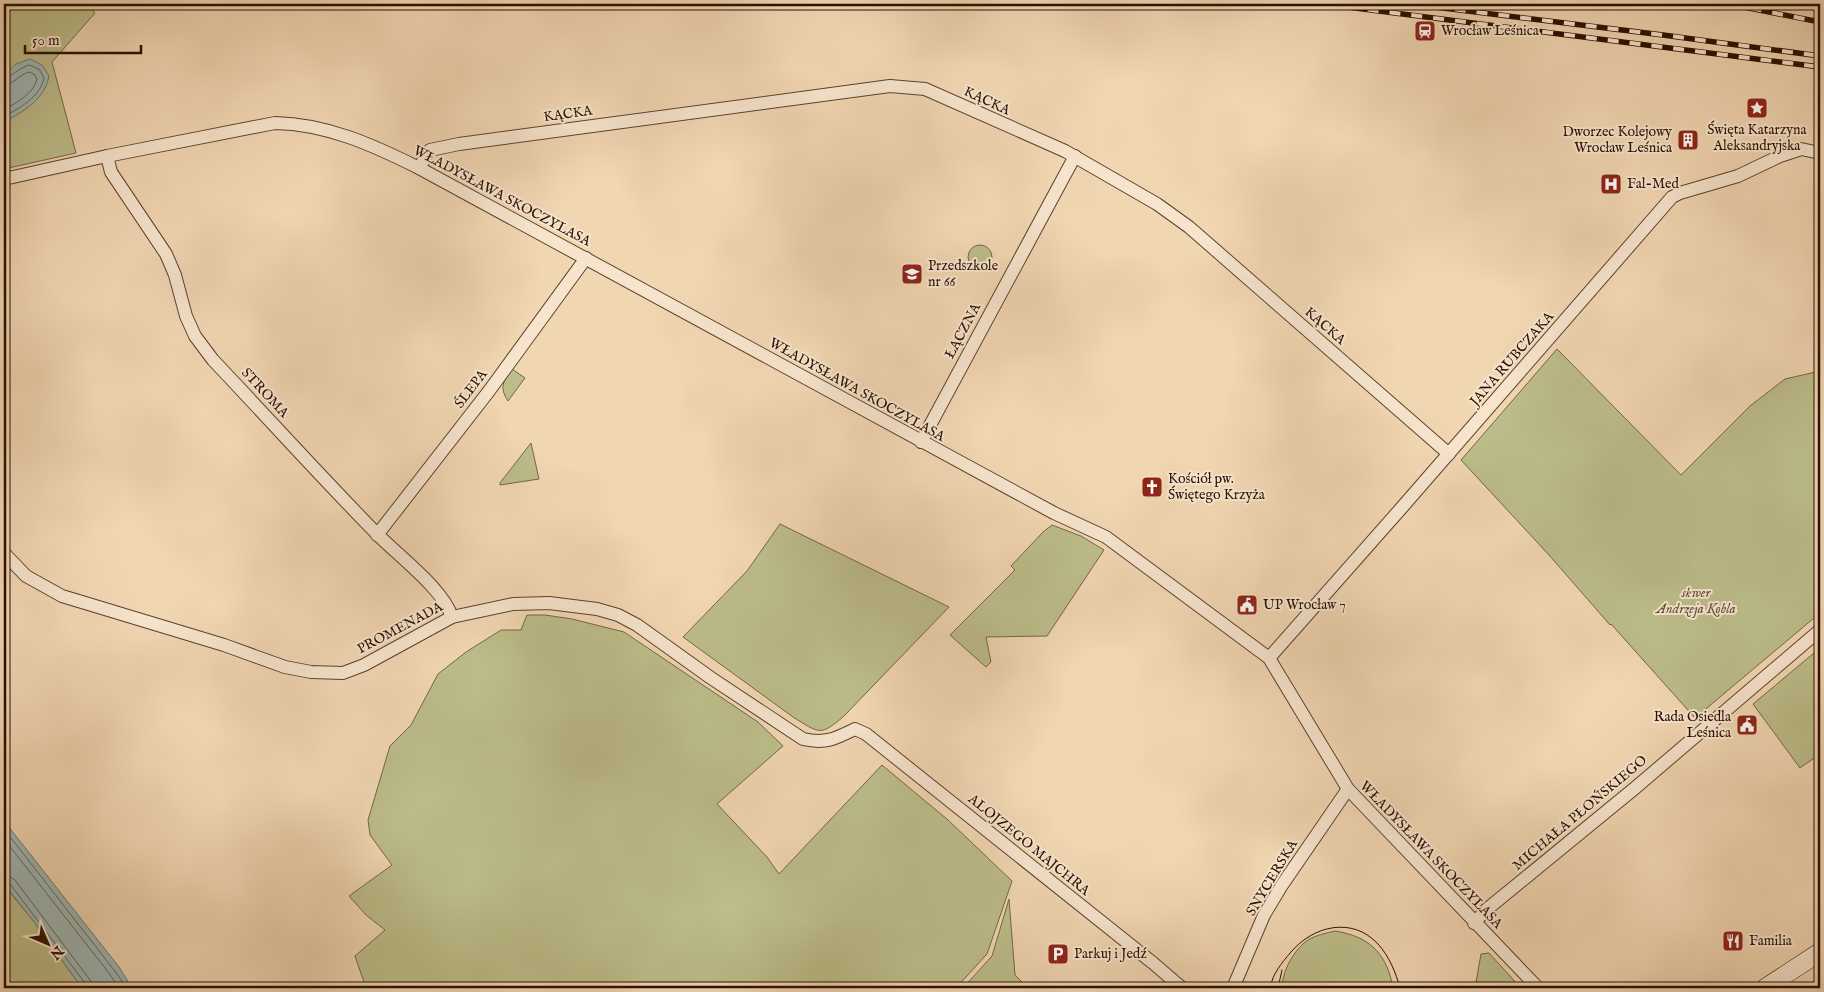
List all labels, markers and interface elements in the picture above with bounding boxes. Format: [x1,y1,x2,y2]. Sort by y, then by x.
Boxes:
station icon: Wrocław Leśnica [1413,19,1437,43]
scale bar [25,22,141,54]
place label: Wrocław Leśnica [1441,22,1540,40]
text: 50 m [32,31,60,50]
street label: KĄCKA [961,82,1013,120]
place icon: Święta Katarzyna Aleksandryjska [1745,96,1769,120]
street label: KĄCKA [542,102,594,126]
place label: Święta Katarzyna Aleksandryjska [1707,120,1808,155]
place label: Dworzec Kolejowy Wrocław Leśnica [1562,123,1673,157]
building icon: Dworzec Kolejowy Wrocław Leśnica [1676,128,1700,152]
street label: WŁADYSŁAWA SKOCZYLASA [410,141,594,251]
hospital icon: Fal-Med [1599,172,1623,196]
place label: Fal-Med [1627,175,1680,193]
place label: Przedszkole nr 66 [928,257,999,291]
school or university icon: Przedszkole nr 66 [900,262,924,286]
street label: ŁĄCZNA [941,300,985,362]
street label: KĄCKA [1301,303,1350,349]
street label: JANA RUBCZAKA [1465,308,1558,411]
street label: WŁADYSŁAWA SKOCZYLASA [766,334,949,446]
street label: STROMA [237,364,293,422]
street label: ŚLEPA [450,365,492,412]
place label: Kościół pw. Świętego Krzyża [1168,470,1266,504]
church icon: Kościół pw. Świętego Krzyża [1140,475,1164,499]
park label: skwer Andrzeja Kobla [1654,584,1736,618]
public building icon: UP Wrocław 7 [1235,593,1259,617]
place label: UP Wrocław 7 [1263,596,1346,614]
street label: PROMENADA [354,598,446,658]
place label: Rada Osiedla Leśnica [1654,708,1732,742]
public building icon: Rada Osiedla Leśnica [1735,713,1759,737]
street label: MICHAŁA PŁOŃSKIEGO [1508,750,1651,875]
street label: WŁADYSŁAWA SKOCZYLASA [1356,777,1507,933]
street label: ALOJZEGO MAJCHRA [964,790,1094,900]
street label: SNYCERSKA [1242,836,1302,919]
north arrow [22,920,72,970]
restaurant icon: Familia [1721,929,1745,953]
place label: Familia [1749,932,1793,950]
text: N [46,941,68,963]
parking icon: Parkuj i Jedź [1046,942,1070,966]
place label: Parkuj i Jedź [1074,945,1147,963]

